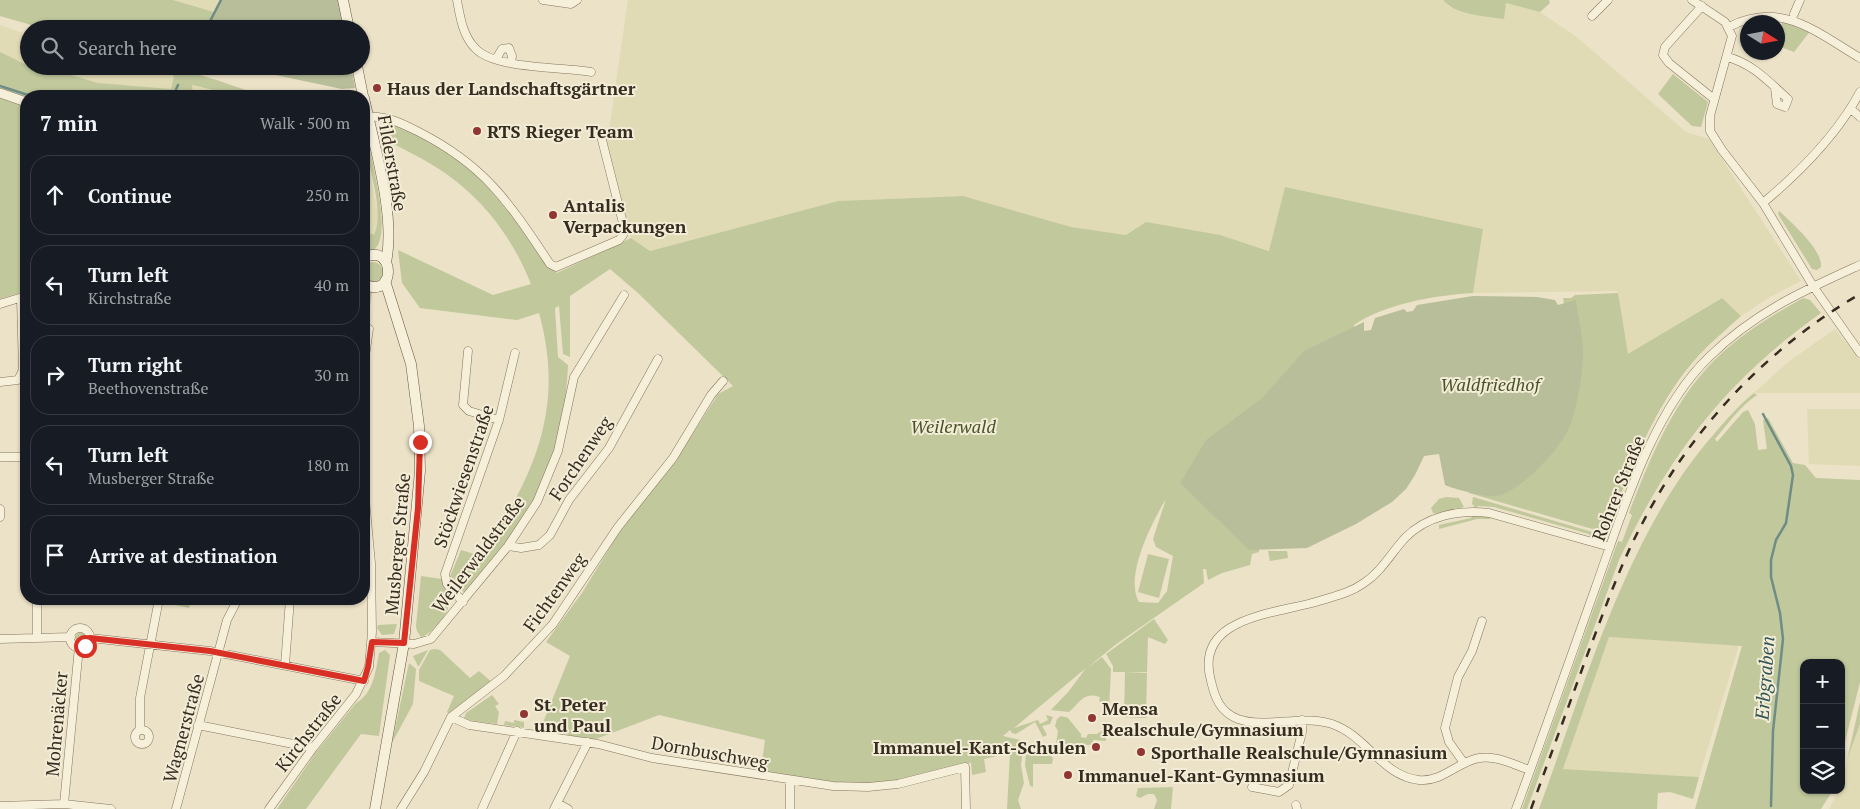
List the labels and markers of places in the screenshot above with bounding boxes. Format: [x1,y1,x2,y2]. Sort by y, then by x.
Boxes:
place label: Haus der Landschaftsgärtner [387,76,636,100]
marker: Haus der Landschaftsgärtner [371,82,383,94]
place label: RTS Rieger Team [487,119,634,143]
marker: RTS Rieger Team [471,125,483,137]
place label: Antalis Verpackungen [563,193,687,238]
marker: Antalis Verpackungen [547,209,559,221]
place label: St. Peter und Paul [534,692,611,737]
place label: Mensa Realschule/Gymnasium [1102,696,1304,741]
marker: St. Peter und Paul [518,708,530,720]
marker: Mensa Realschule/Gymnasium [1086,712,1098,724]
place label: Immanuel-Kant-Schulen [873,735,1086,759]
place label: Sporthalle Realschule/Gymnasium [1151,740,1448,764]
marker: Immanuel-Kant-Schulen [1090,741,1102,753]
marker: Sporthalle Realschule/Gymnasium [1135,746,1147,758]
place label: Immanuel-Kant-Gymnasium [1078,763,1325,787]
marker: Immanuel-Kant-Gymnasium [1062,769,1074,781]

